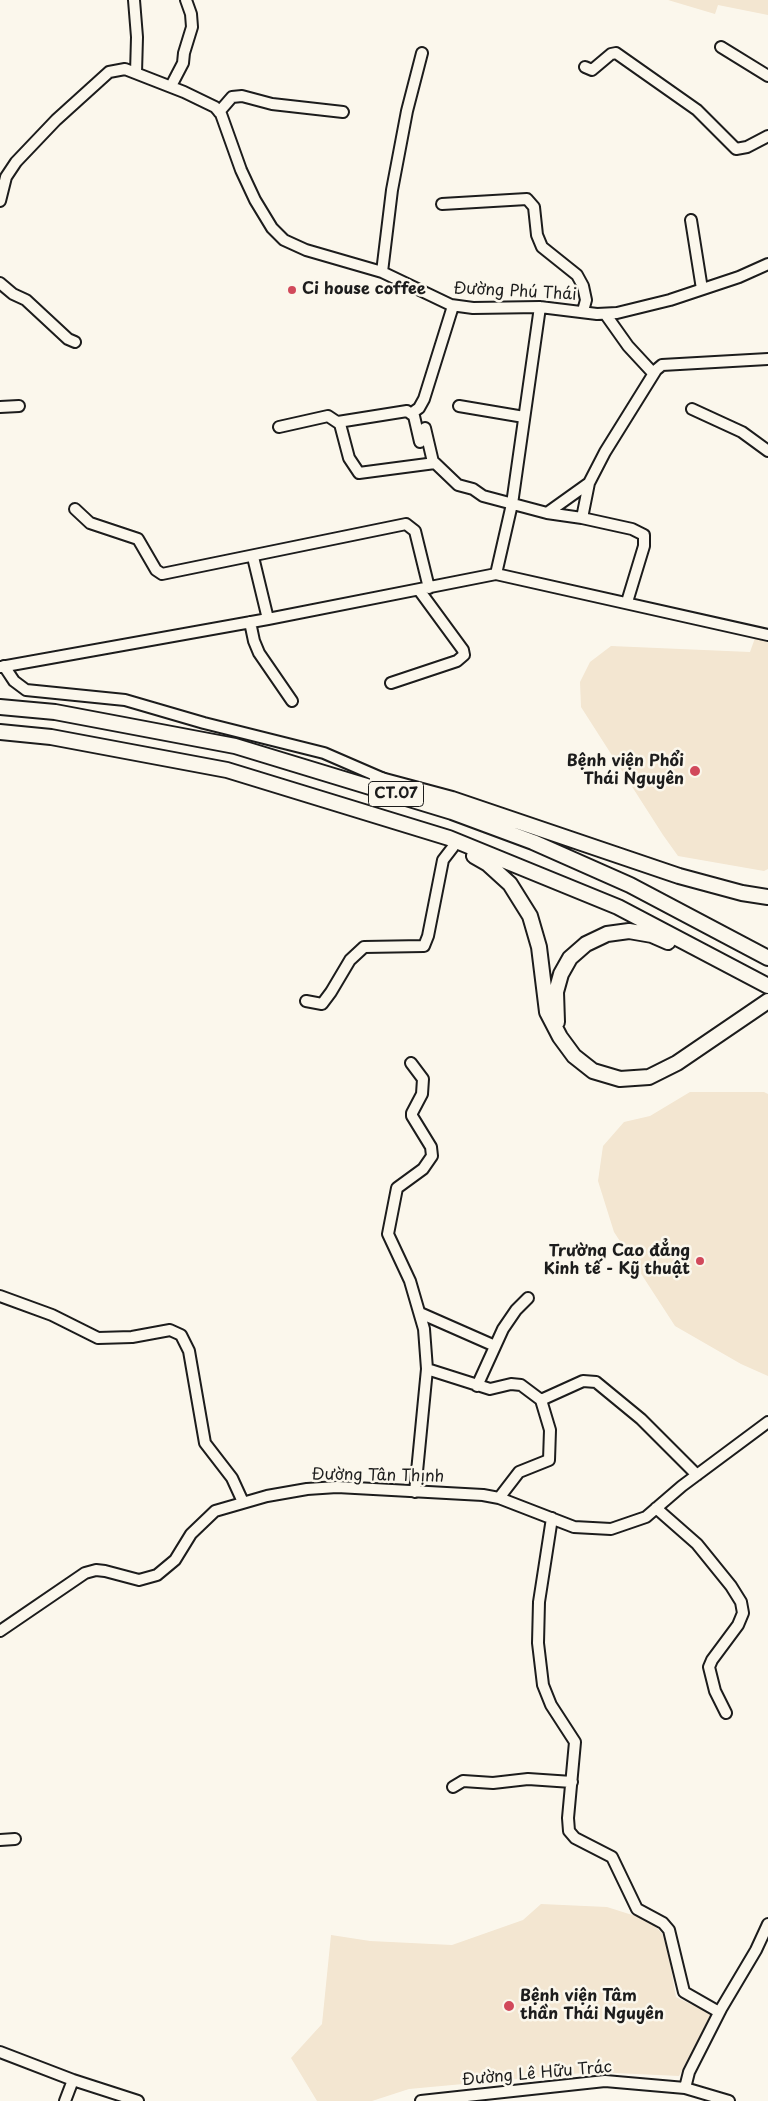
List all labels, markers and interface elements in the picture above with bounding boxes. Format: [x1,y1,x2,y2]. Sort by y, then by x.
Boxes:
street label: Đường Phú Thái [453,279,577,305]
place label: Ci house coffee [302,280,426,300]
marker: Ci house coffee [286,284,298,296]
place label: Bệnh viện Phổi Thái Nguyên [567,752,684,790]
marker: Bệnh viện Phổi Thái Nguyên [688,764,702,778]
road number: CT.07 [368,782,424,806]
place label: Trường Cao đẳng Kinh tế - Kỹ thuật [544,1242,690,1280]
marker: Trường Cao đẳng Kinh tế - Kỹ thuật [694,1255,706,1267]
street label: Đường Tân Thịnh [311,1465,445,1487]
place label: Bệnh viện Tâm thần Thái Nguyên [520,1987,664,2025]
marker: Bệnh viện Tâm thần Thái Nguyên [502,1999,516,2013]
street label: Đường Lê Hữu Trác [461,2058,613,2090]

